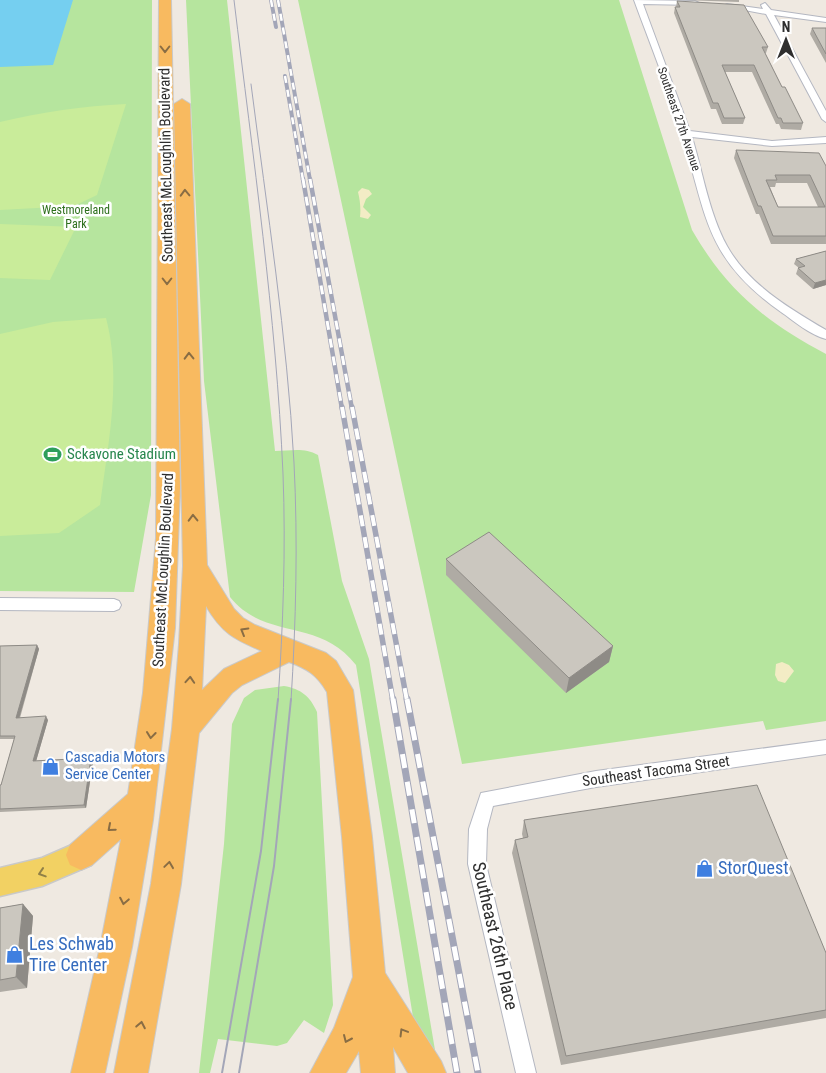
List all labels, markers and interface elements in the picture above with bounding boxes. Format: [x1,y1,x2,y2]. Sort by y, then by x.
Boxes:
north arrow [761,15,811,65]
text: N [782,19,790,35]
one-way arrow [160,45,170,53]
street label: Southeast 27th Avenue [655,65,703,173]
street label: Southeast McLoughlin Boulevard [155,68,177,262]
one-way arrow [179,189,190,197]
park label: Westmoreland Park [42,203,110,231]
one-way arrow [162,278,172,285]
one-way arrow [184,351,194,359]
sports icon: Sckavone Stadium [43,444,63,464]
place label: Sckavone Stadium [67,445,176,463]
street label: Southeast McLoughlin Boulevard [149,473,177,667]
one-way arrow [188,514,199,522]
one-way arrow [240,627,249,637]
one-way arrow [184,676,195,684]
one-way arrow [146,731,157,739]
place label: Cascadia Motors Service Center [65,748,165,783]
street label: Southeast Tacoma Street [581,752,731,790]
shop icon: Cascadia Motors Service Center [41,756,61,776]
one-way arrow [108,822,117,831]
place label: StorQuest [718,857,789,878]
shop icon: StorQuest [694,858,714,878]
street label: Southeast 26th Place [468,860,523,1012]
one-way arrow [163,861,173,869]
one-way arrow [38,867,47,877]
one-way arrow [120,896,130,905]
place label: Les Schwab Tire Center [29,933,114,975]
shop icon: Les Schwab Tire Center [5,944,25,964]
one-way arrow [135,1021,145,1030]
one-way arrow [399,1029,409,1038]
one-way arrow [342,1034,353,1043]

